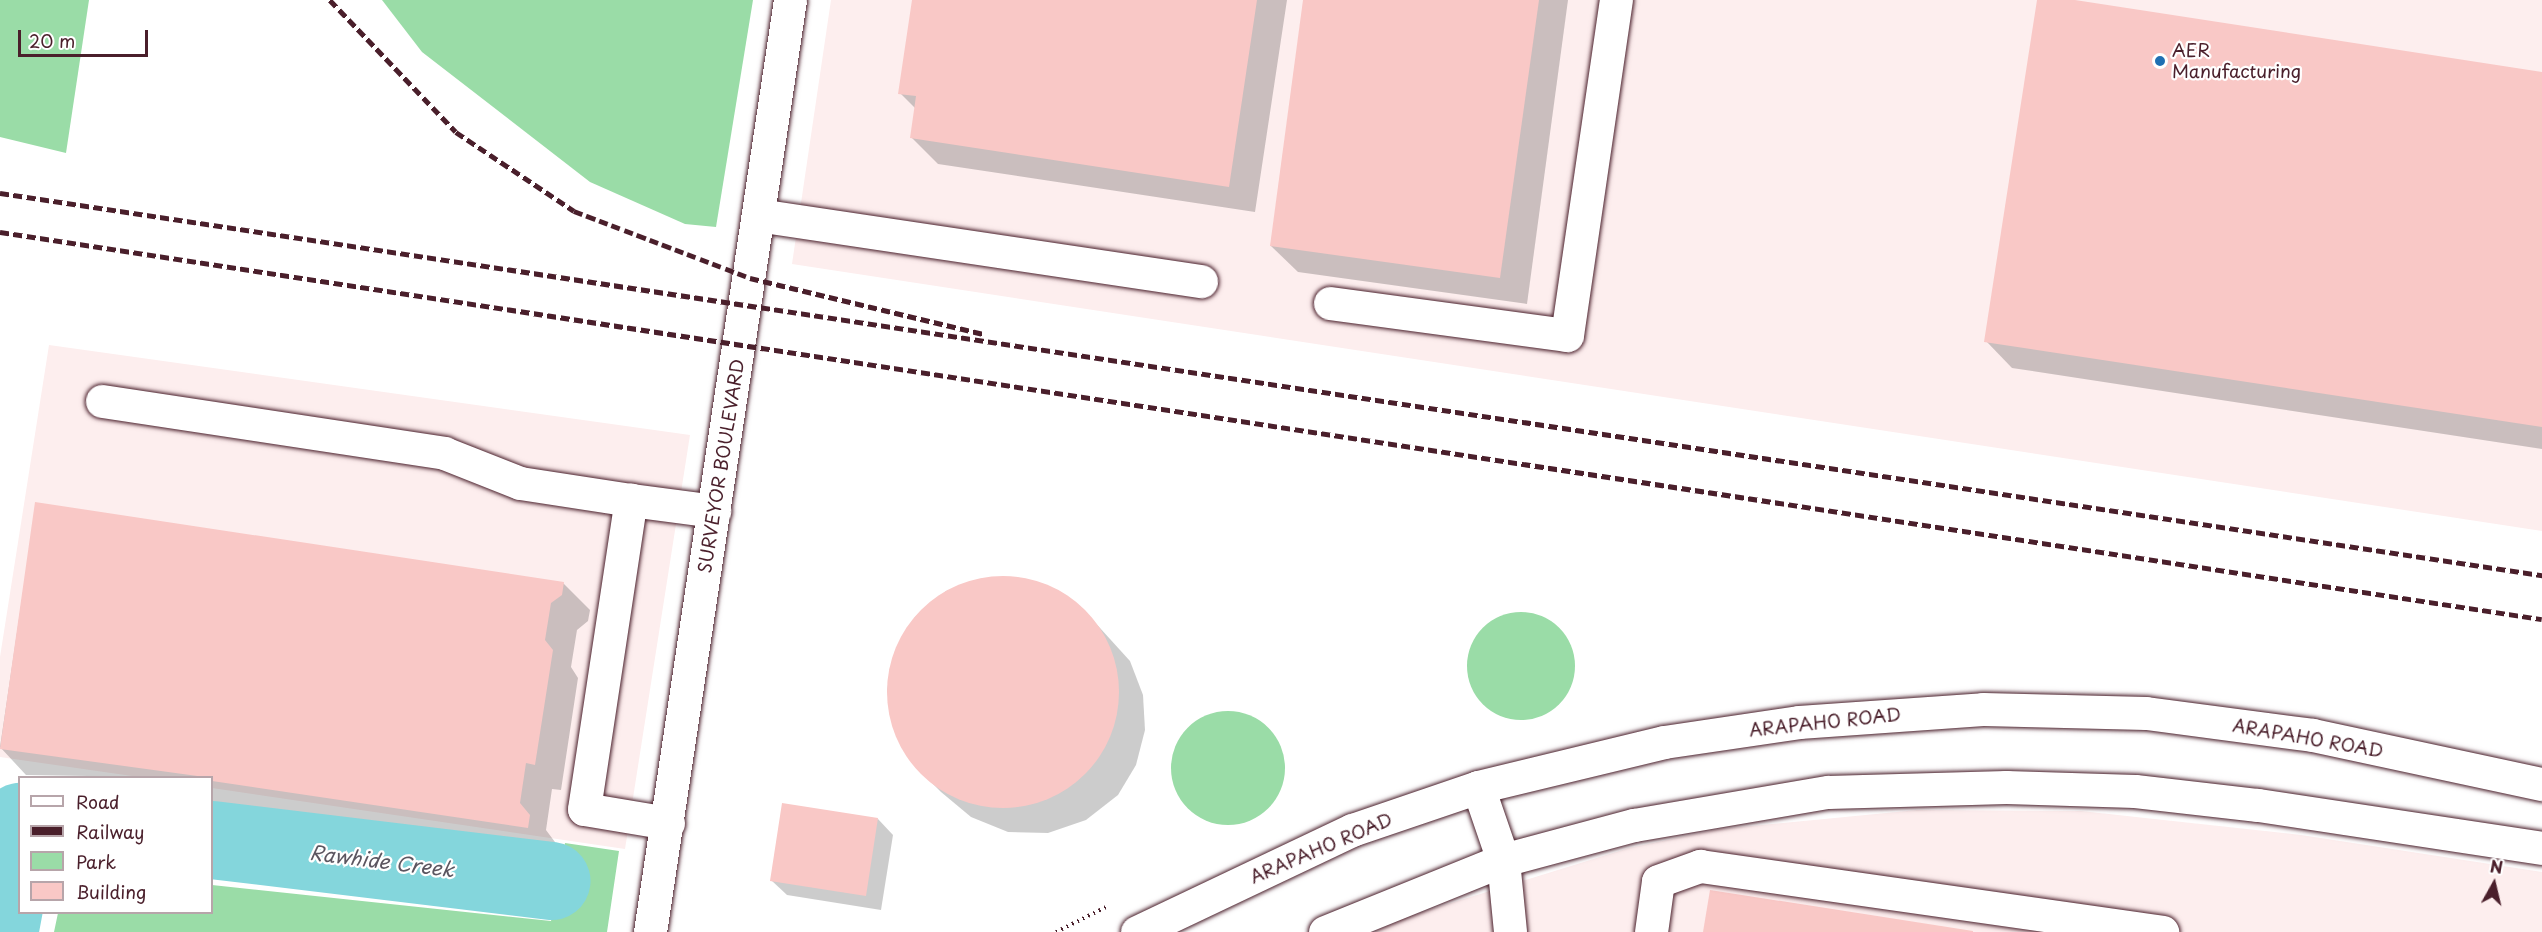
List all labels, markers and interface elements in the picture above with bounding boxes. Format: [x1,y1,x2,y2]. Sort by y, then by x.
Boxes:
scale bar [21,18,152,56]
text: 20 m [29,27,75,54]
place label: AER Manufacturing [2172,40,2301,82]
marker: AER Manufacturing [2153,54,2167,68]
street label: SURVEYOR BOULEVARD [693,358,749,574]
street label: ARAPAHO ROAD [1748,703,1902,741]
street label: ARAPAHO ROAD [2231,714,2385,762]
legend [18,776,213,914]
text: Road [76,788,120,815]
street label: ARAPAHO ROAD [1247,808,1395,888]
text: Railway [76,818,144,845]
water label: Rawhide Creek [309,840,455,882]
text: Park [76,848,116,875]
text: N [2489,853,2504,879]
north arrow [2464,854,2524,914]
text: Building [76,878,146,905]

